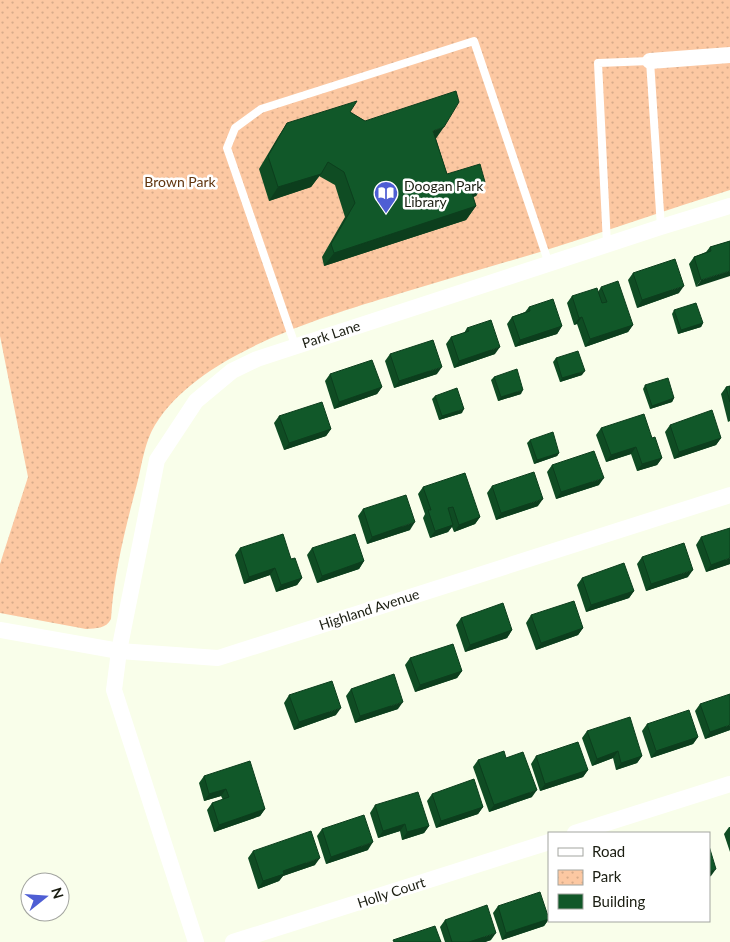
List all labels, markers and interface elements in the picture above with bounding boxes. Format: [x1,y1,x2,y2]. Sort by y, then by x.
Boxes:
park label: Brown Park [144,173,217,190]
place label: Doogan Park Library [404,177,484,210]
library icon: Doogan Park Library [373,180,399,214]
street label: Park Lane [300,317,362,351]
street label: Highland Avenue [317,585,421,633]
legend [548,832,710,922]
text: Road [592,842,625,860]
text: Park [592,867,622,885]
north arrow [20,872,70,922]
street label: Holly Court [355,873,427,911]
text: N [48,885,68,901]
text: Building [592,892,645,910]

